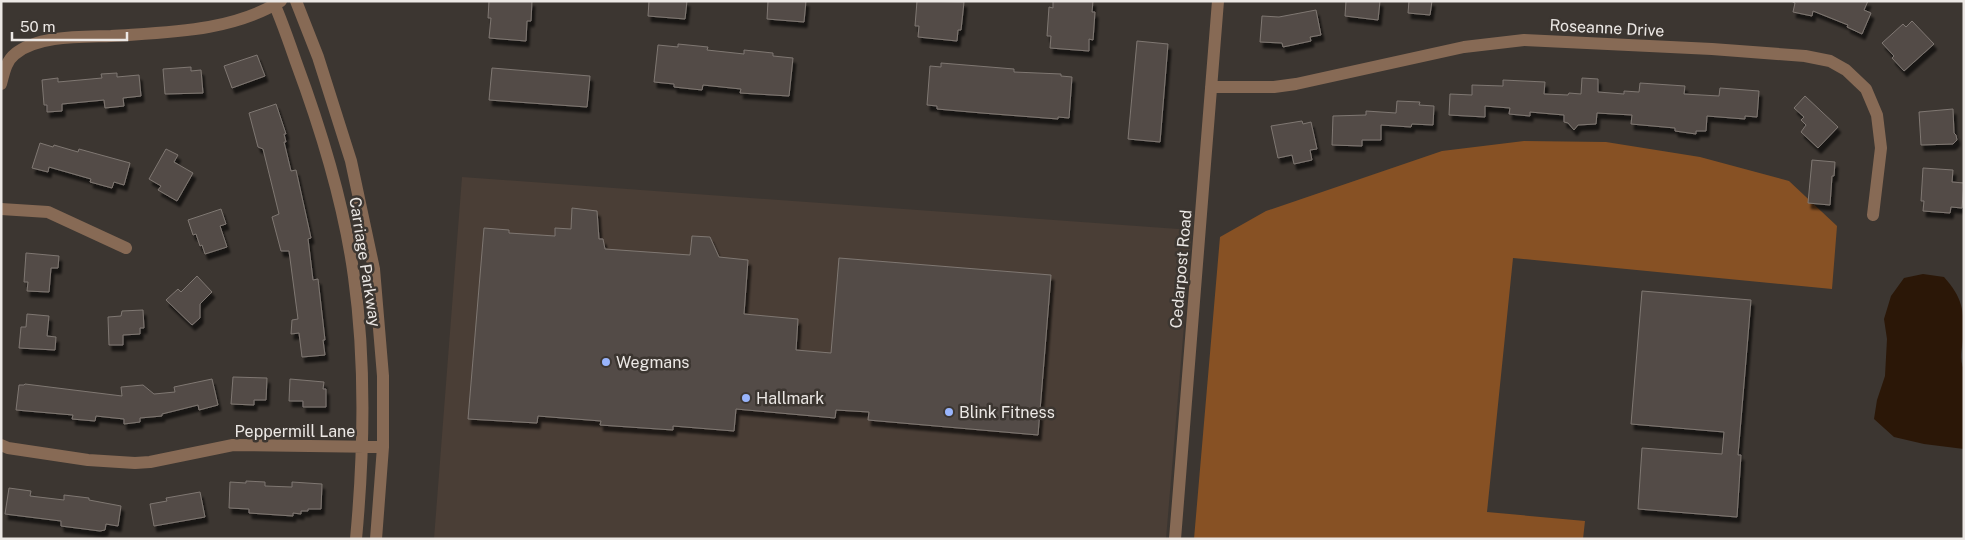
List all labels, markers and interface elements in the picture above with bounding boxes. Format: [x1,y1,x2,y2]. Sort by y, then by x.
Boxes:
scale bar [12,10,128,42]
street label: Roseanne Drive [1549,16,1665,40]
text: 50 m [20,18,55,35]
street label: Carriage Parkway [345,196,385,329]
street label: Cedarpost Road [1166,209,1196,329]
place label: Wegmans [616,353,689,372]
marker: Wegmans [600,356,612,368]
place label: Hallmark [756,389,824,408]
marker: Hallmark [740,392,752,404]
place label: Blink Fitness [959,403,1055,422]
marker: Blink Fitness [943,406,955,418]
street label: Peppermill Lane [235,422,355,441]

